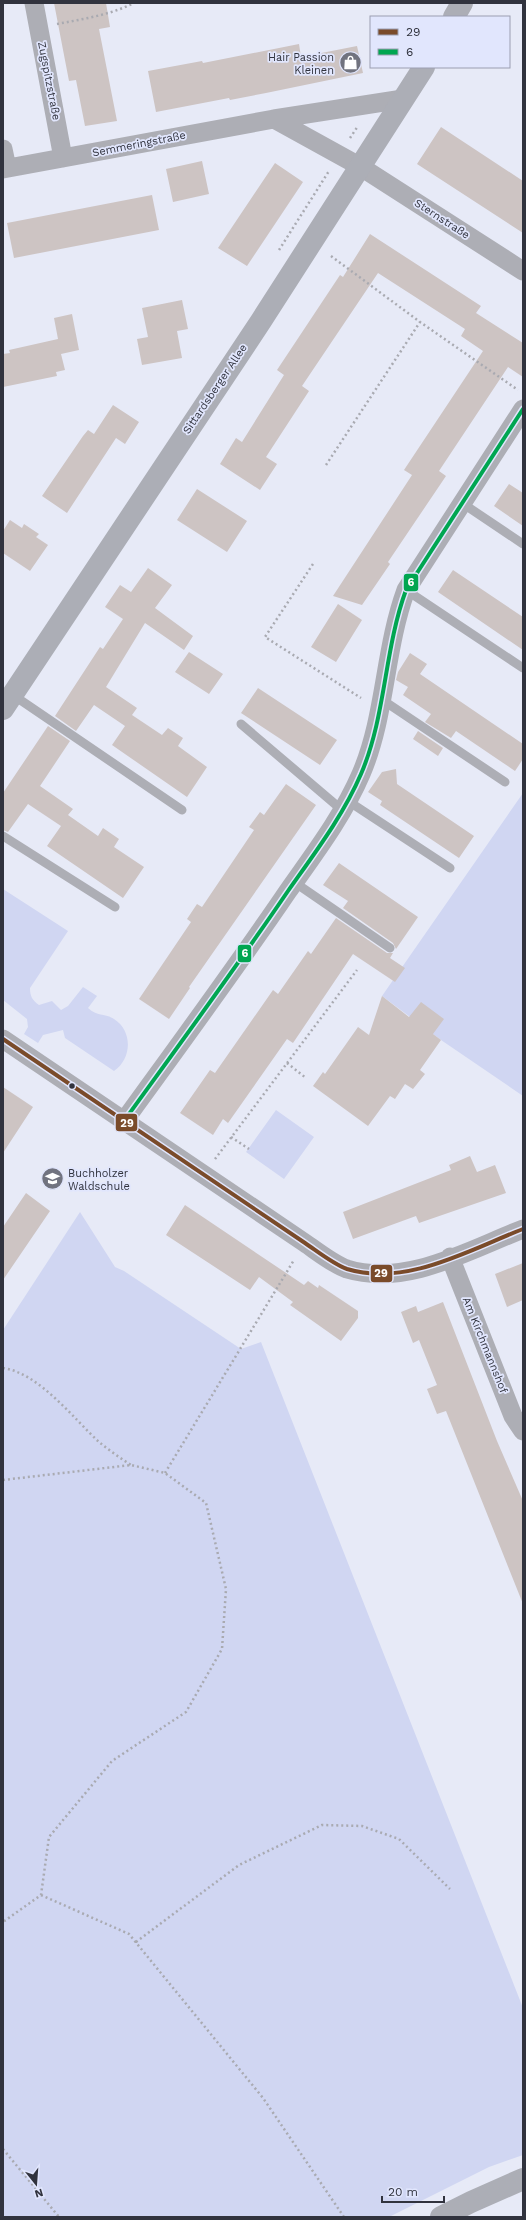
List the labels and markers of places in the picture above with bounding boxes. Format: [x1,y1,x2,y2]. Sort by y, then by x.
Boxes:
shop icon: Hair Passion Kleinen [337,50,363,76]
place label: Hair Passion Kleinen [268,51,334,77]
unlabelled marker [67,1081,77,1091]
school or university icon: Buchholzer Waldschule [39,1166,65,1192]
place label: Buchholzer Waldschule [68,1167,130,1193]

